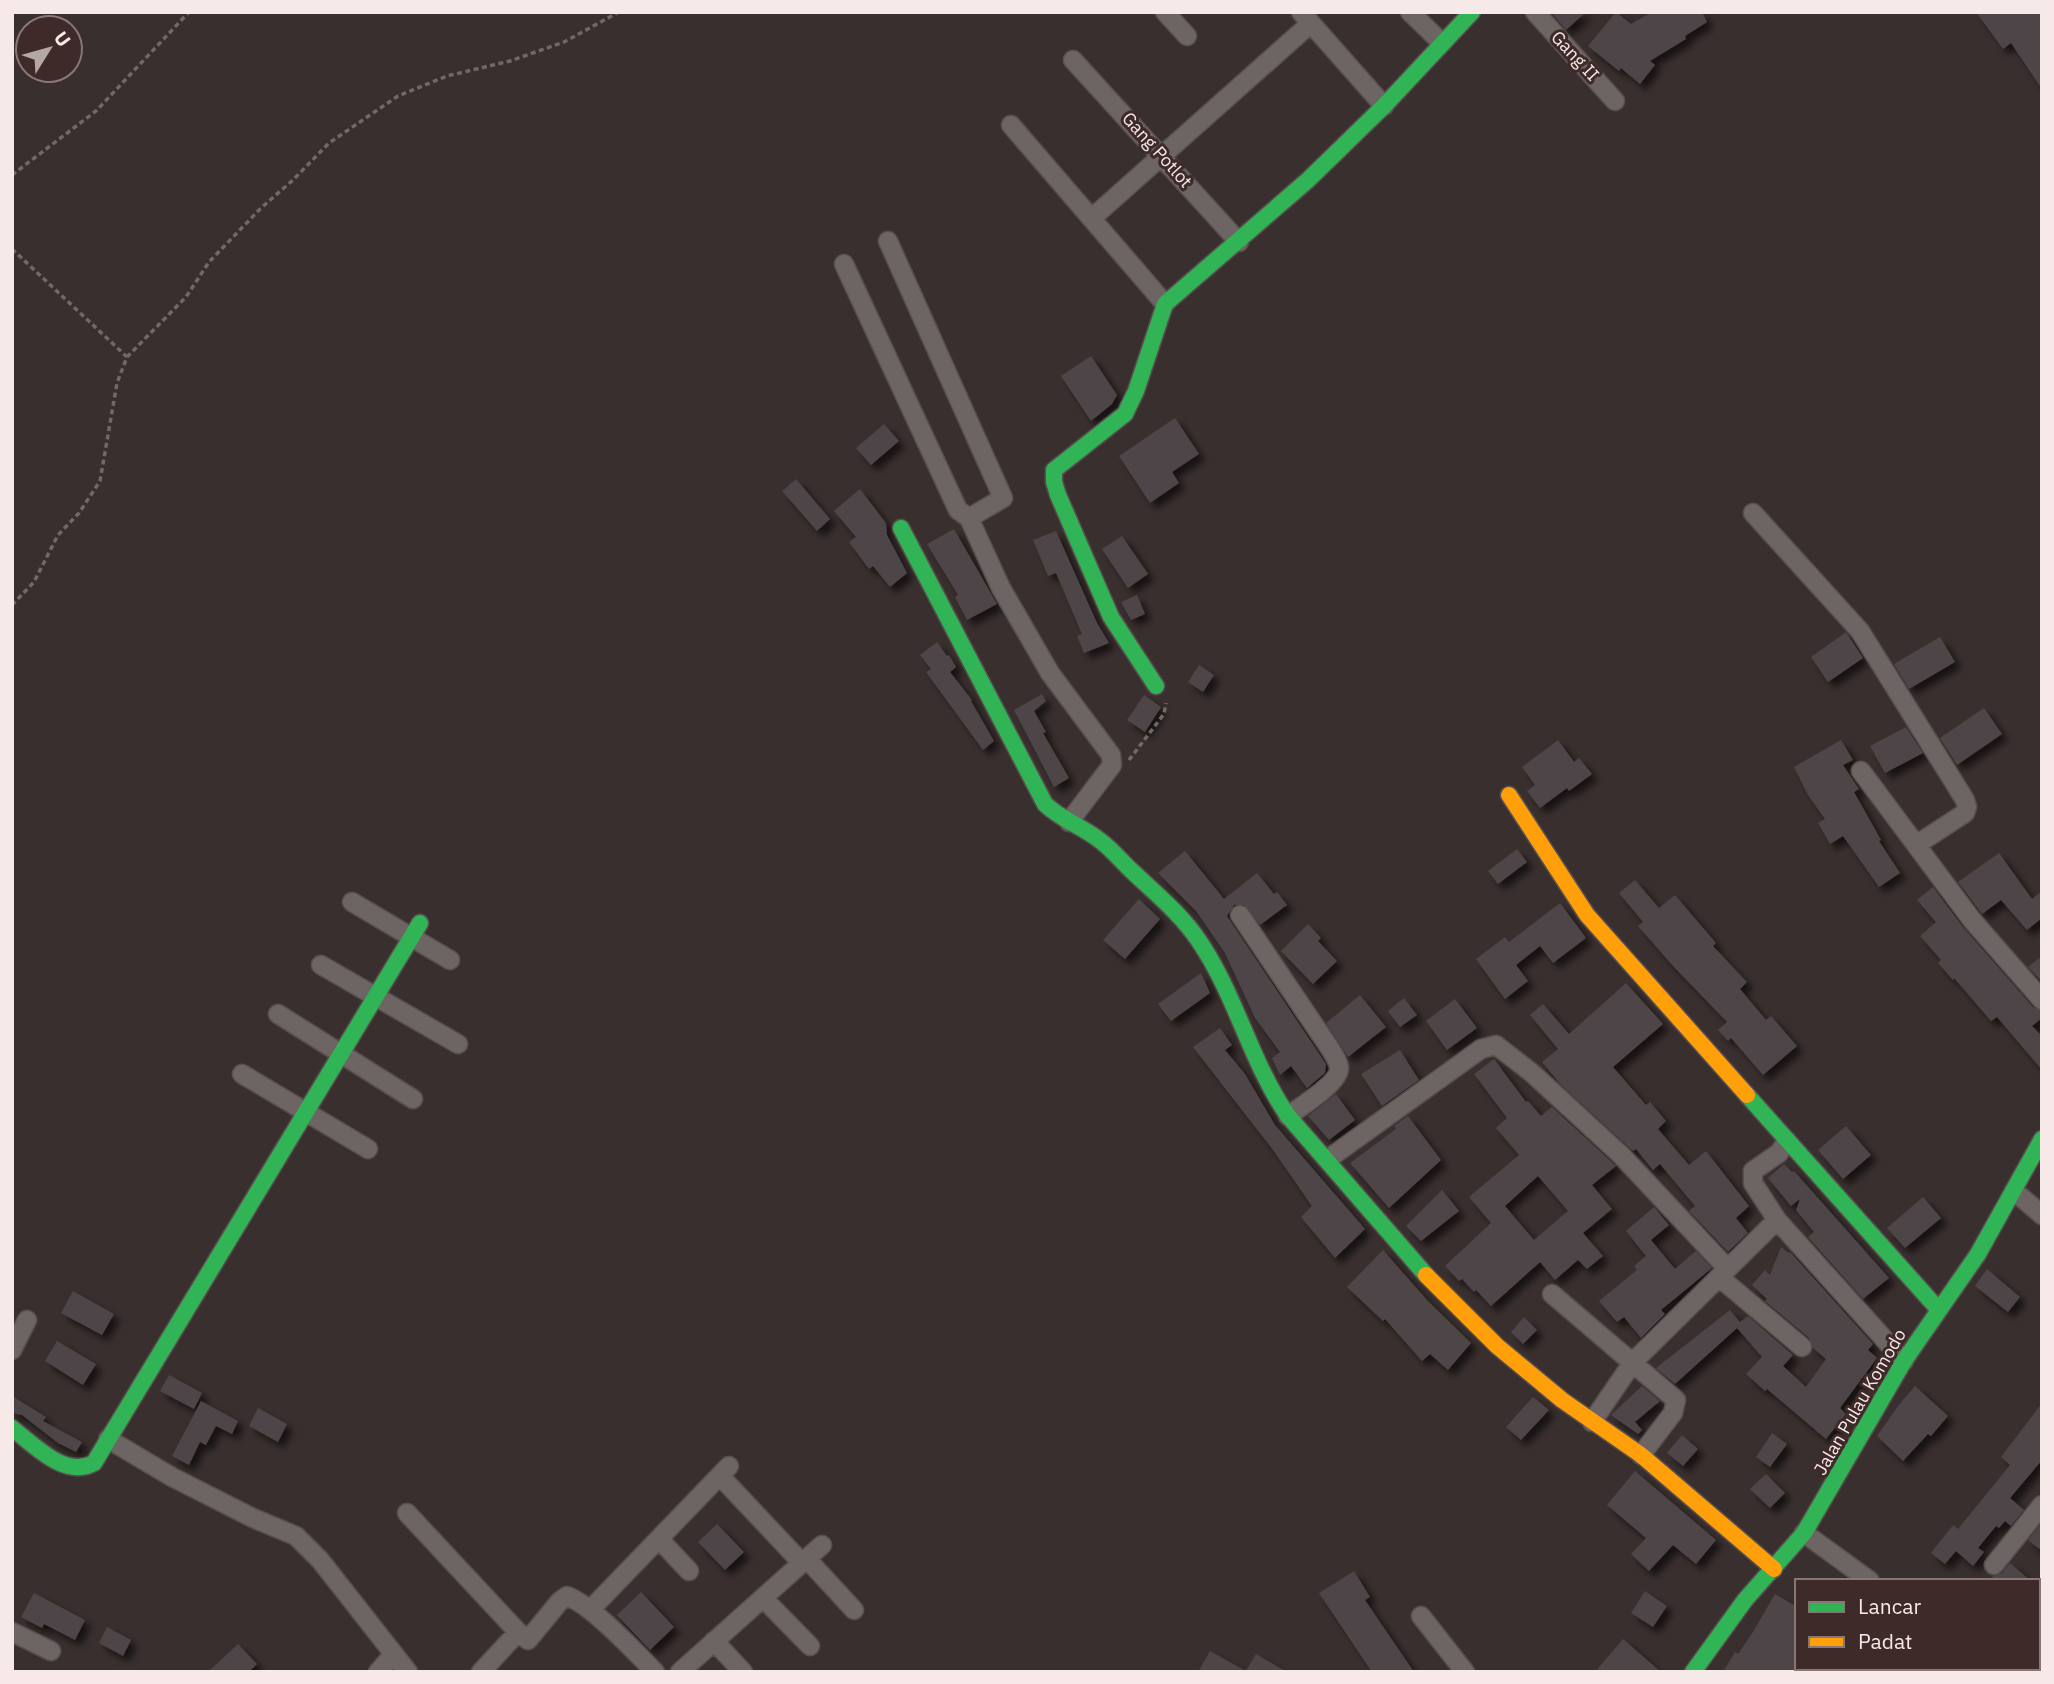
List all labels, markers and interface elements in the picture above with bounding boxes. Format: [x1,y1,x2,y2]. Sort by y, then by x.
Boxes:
north arrow [14,14,84,84]
text: U [49,26,76,51]
street label: Gang II [1546,26,1604,86]
street label: Gang Potlot [1117,107,1197,192]
street label: Jalan Pulau Komodo [1808,1324,1911,1479]
legend [1795,1579,2040,1670]
text: Lancar [1858,1592,1921,1620]
text: Padat [1858,1627,1913,1655]

